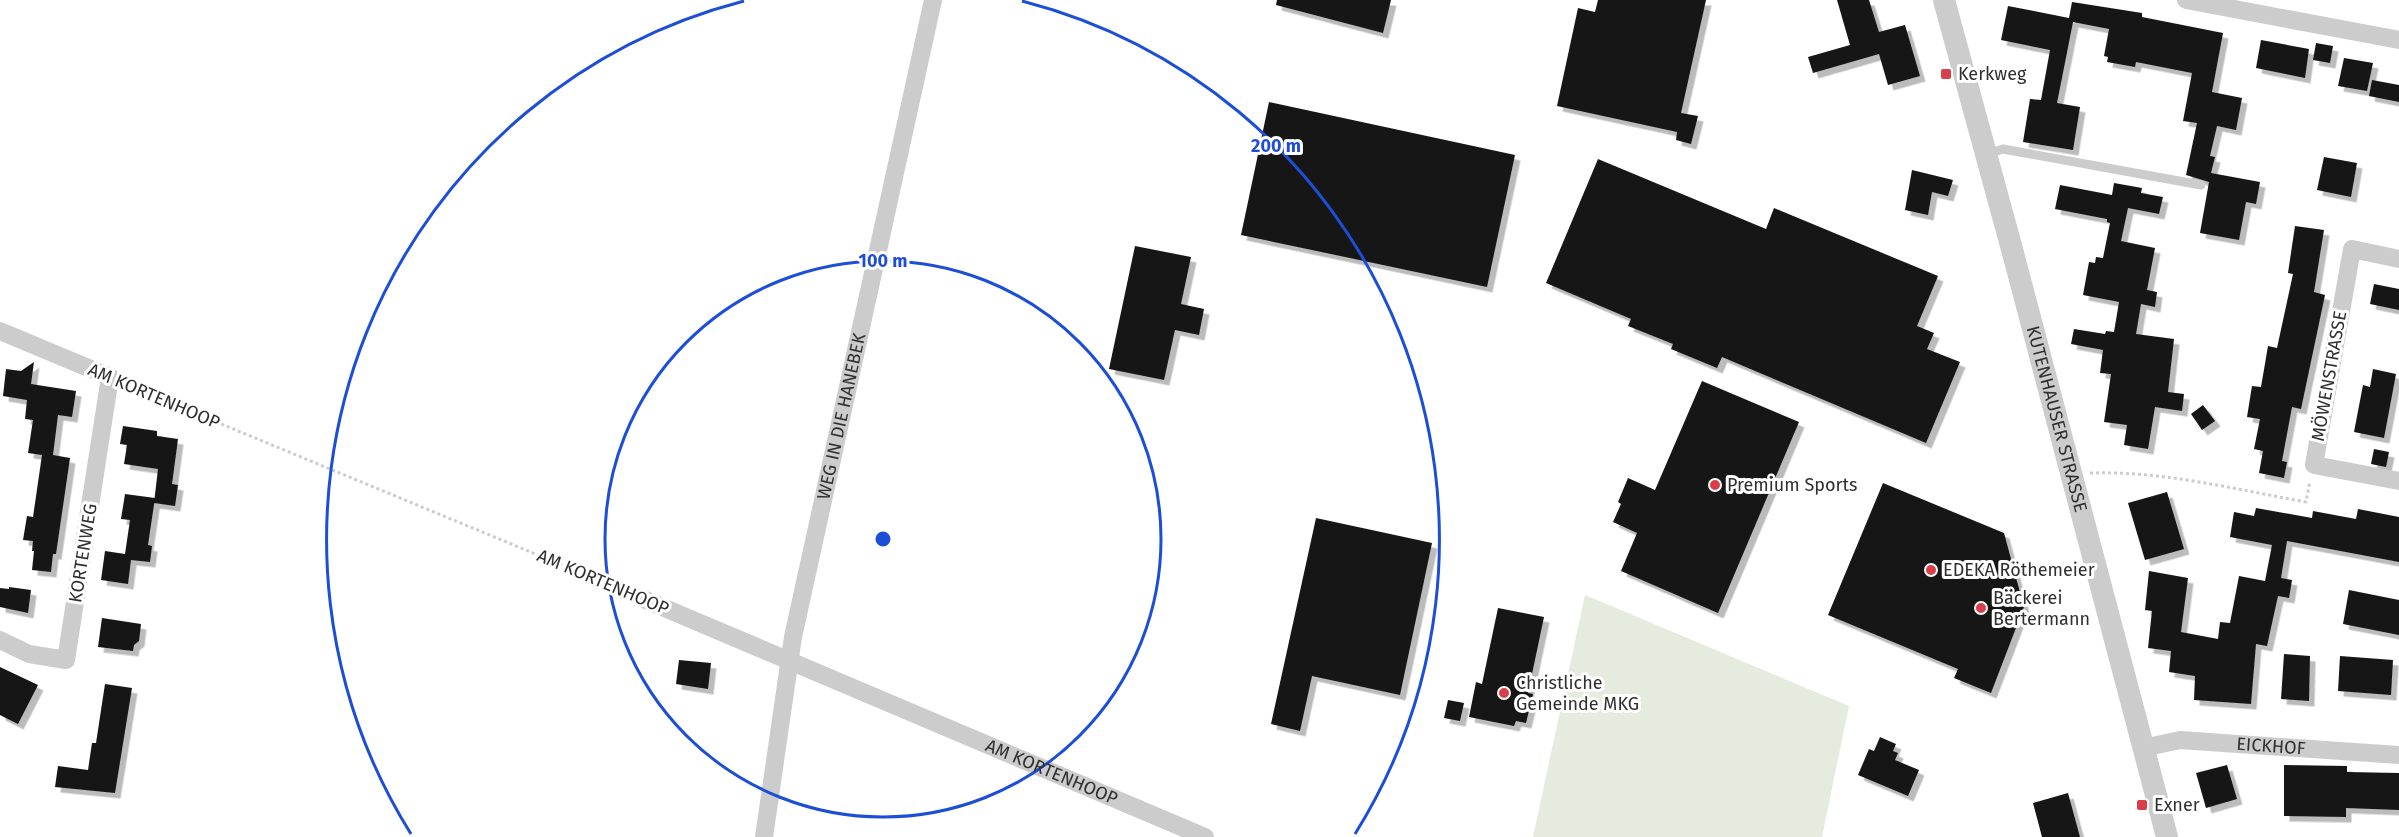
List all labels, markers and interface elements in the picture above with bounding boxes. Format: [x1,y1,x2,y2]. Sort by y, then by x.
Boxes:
place label: Kerkweg [1958,63,2027,85]
marker: Kerkweg [1939,67,1953,81]
text: 200 m [1251,135,1301,157]
text: 100 m [859,250,907,272]
street label: MÖWENSTRASSE [2307,309,2351,443]
street label: KUTENHAUSER STRASSE [2022,323,2092,515]
street label: WEG IN DIE HANEBEK [813,331,871,502]
street label: AM KORTENHOOP [85,358,223,434]
place label: Premium Sports [1727,474,1857,496]
marker: Premium Sports [1708,478,1722,492]
street label: KORTENWEG [64,502,102,604]
centre of rings [873,529,893,549]
street label: AM KORTENHOOP [534,544,672,620]
place label: EDEKA Röthemeier [1943,559,2095,581]
marker: EDEKA Röthemeier [1924,563,1938,577]
place label: Bäckerei Bertermann [1993,587,2090,630]
marker: Bäckerei Bertermann [1974,601,1988,615]
place label: Christliche Gemeinde MKG [1516,672,1639,715]
marker: Christliche Gemeinde MKG [1497,686,1511,700]
street label: EICKHOF [2236,733,2306,760]
street label: AM KORTENHOOP [982,734,1121,810]
place label: Exner [2154,794,2200,816]
marker: Exner [2135,798,2149,812]

